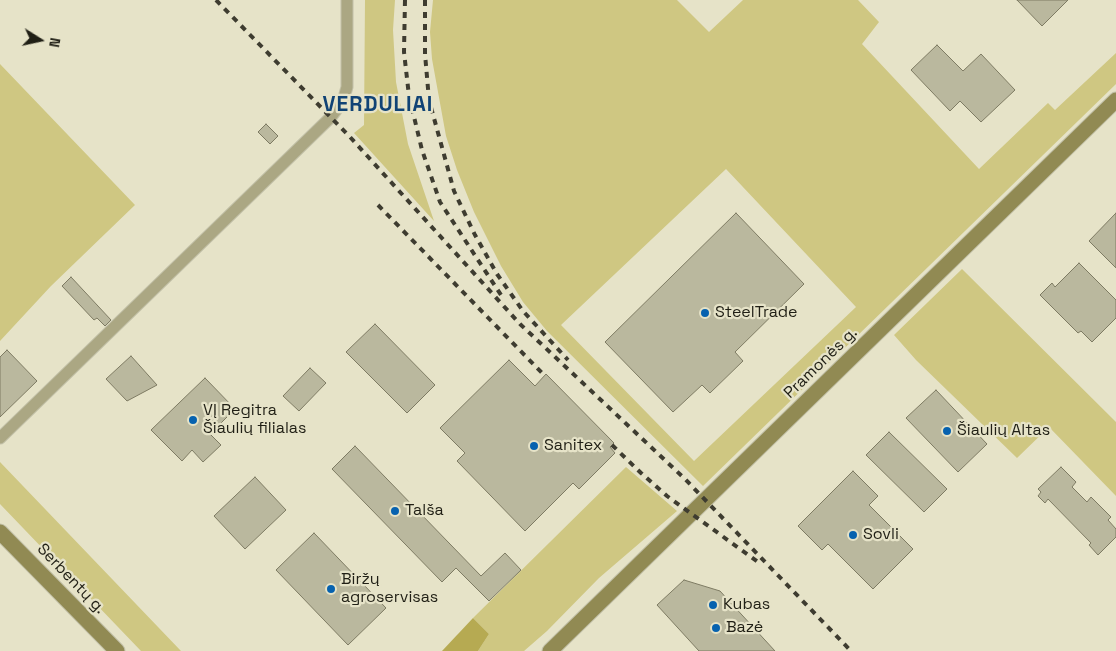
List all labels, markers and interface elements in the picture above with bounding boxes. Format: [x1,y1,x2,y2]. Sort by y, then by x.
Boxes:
north arrow [15,15,65,65]
text: N [45,36,64,49]
district label: VERDULIAI [321,92,435,118]
place label: SteelTrade [715,303,797,323]
marker: SteelTrade [699,307,711,319]
street label: Pramonės g. [780,323,862,403]
place label: VĮ Regitra Šiaulių filialas [203,401,306,439]
marker: VĮ Regitra Šiaulių filialas [187,414,199,426]
place label: Šiaulių Altas [957,421,1050,441]
marker: Šiaulių Altas [941,425,953,437]
place label: Sanitex [544,436,602,456]
marker: Sanitex [528,440,540,452]
place label: Talša [405,501,444,521]
marker: Talša [389,505,401,517]
place label: Sovli [863,525,899,545]
marker: Sovli [847,529,859,541]
street label: Serbentų g. [33,540,109,618]
place label: Biržų agroservisas [341,570,438,608]
marker: Biržų agroservisas [325,583,337,595]
place label: Kubas [723,595,770,615]
marker: Kubas [707,599,719,611]
place label: Bazė [726,618,763,638]
marker: Bazė [710,622,722,634]

